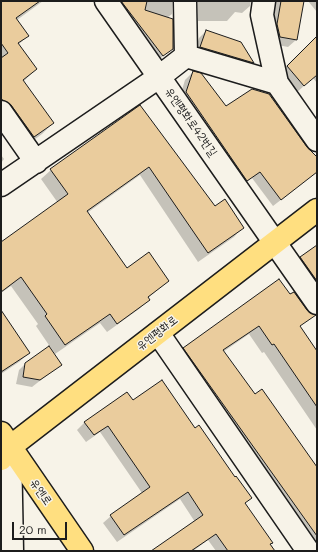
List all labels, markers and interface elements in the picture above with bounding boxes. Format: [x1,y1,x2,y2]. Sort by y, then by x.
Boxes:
street label: 유엔평화로42번길 [162,85,220,159]
street label: 유엔평화로 [134,312,180,354]
street label: 유엔로 [27,476,55,508]
scale bar [14,514,69,540]
text: 20 m [19,521,47,537]

